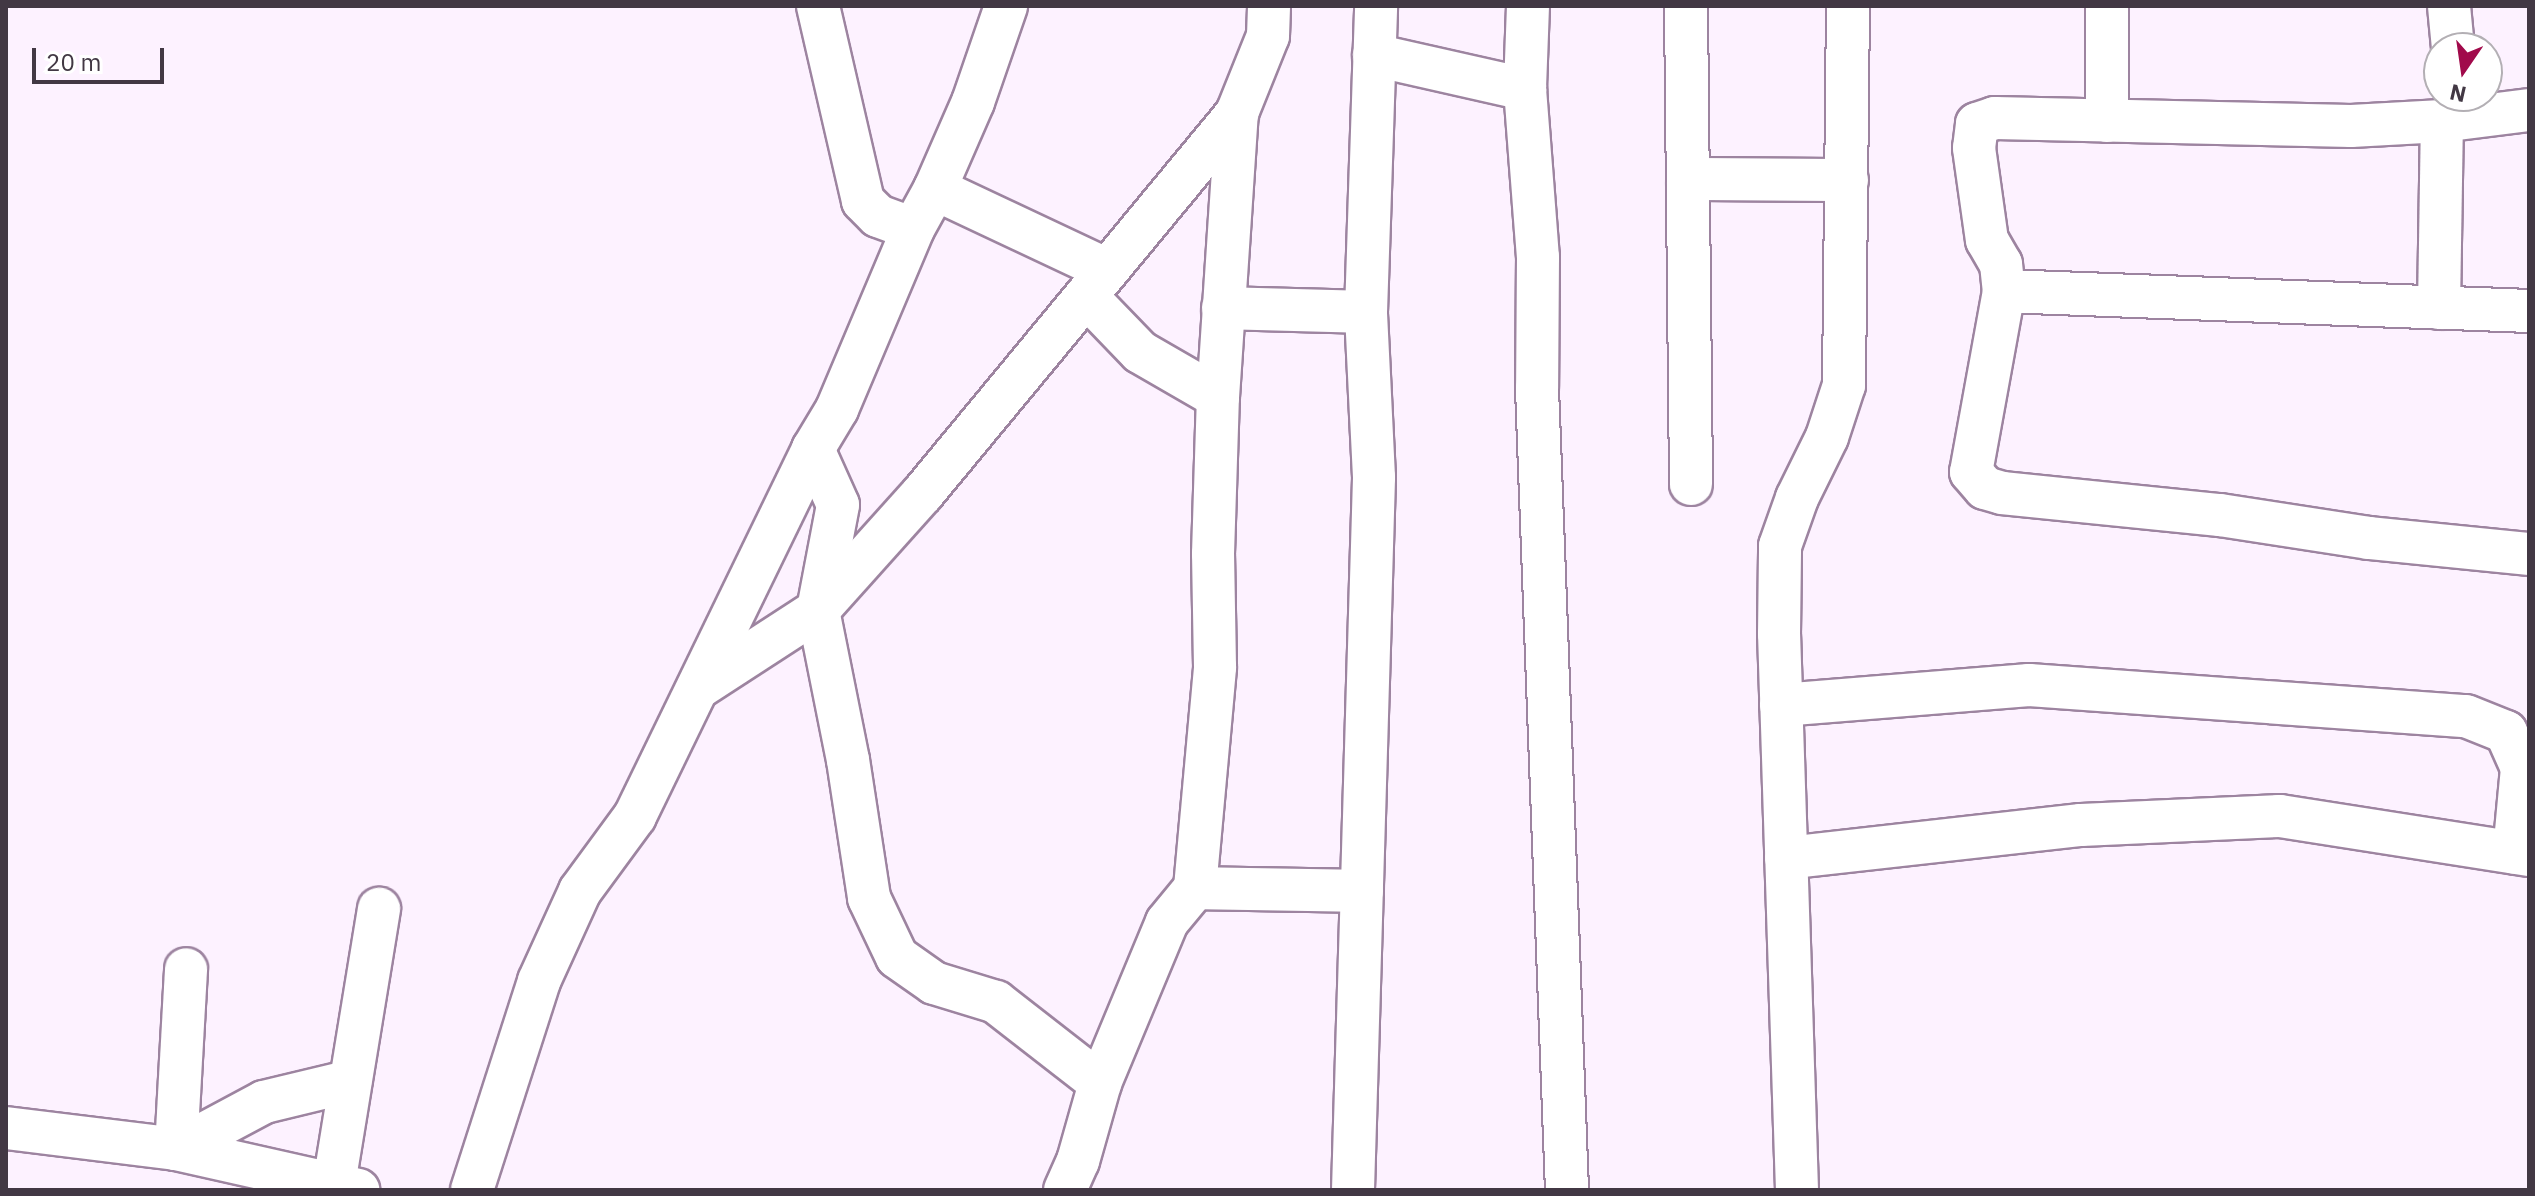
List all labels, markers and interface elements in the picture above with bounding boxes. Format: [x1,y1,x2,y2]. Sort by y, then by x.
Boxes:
scale bar [36,32,168,82]
north arrow [2423,32,2503,112]
text: 20 m [46,46,101,78]
text: N [2447,78,2469,110]

